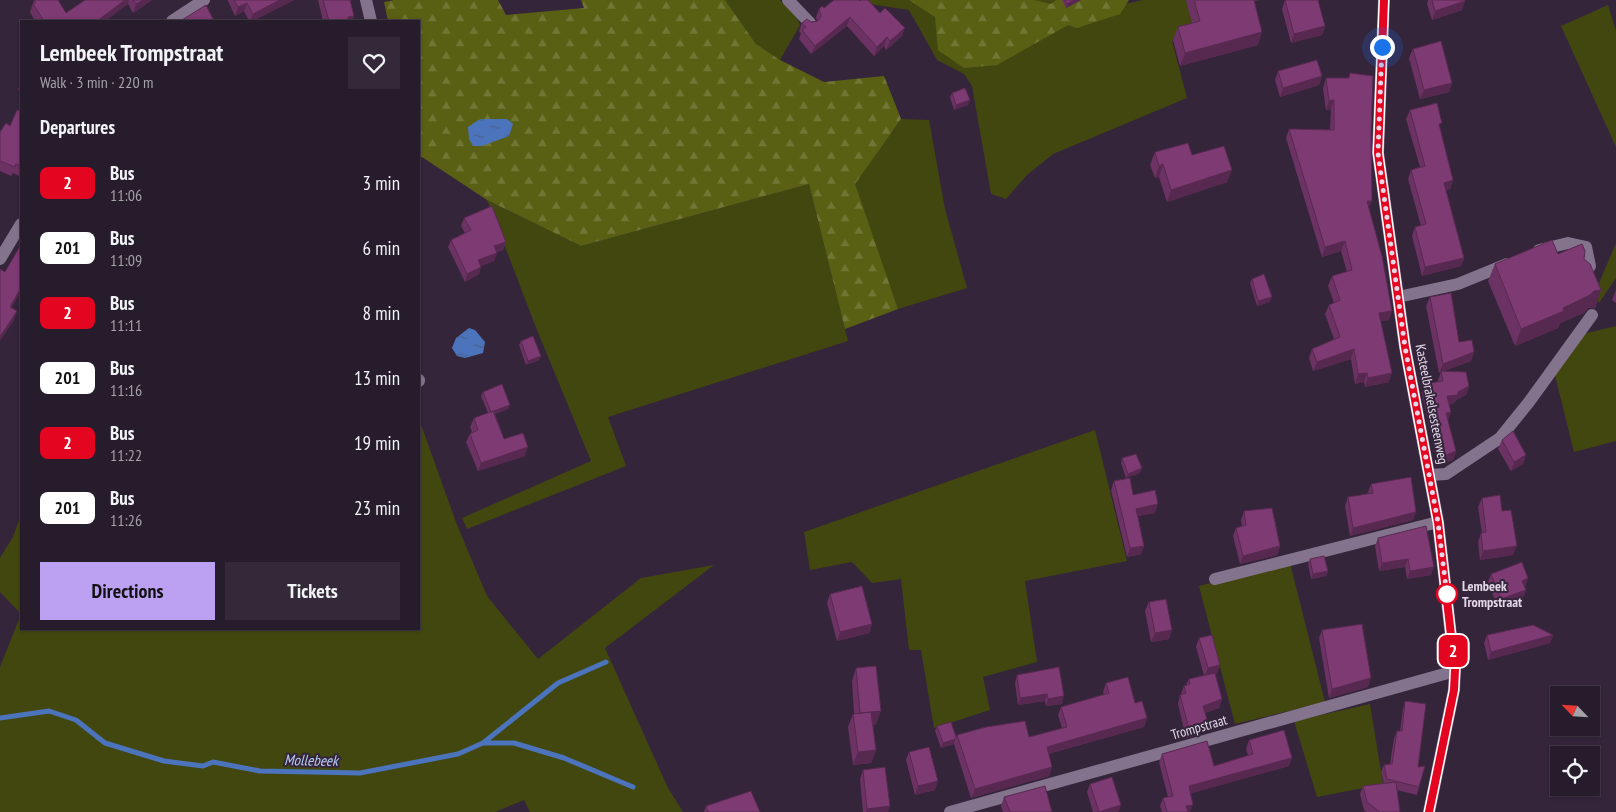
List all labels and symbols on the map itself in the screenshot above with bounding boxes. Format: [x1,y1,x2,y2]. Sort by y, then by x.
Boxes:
your location [1370,35,1395,60]
street label: Kasteelbrakelsesteenweg [1412,343,1452,465]
place label: Lembeek Trompstraat [1462,577,1522,611]
marker: Lembeek Trompstraat [1436,583,1458,605]
line badge: 2 [1437,635,1469,667]
north arrow [1550,686,1600,736]
street label: Trompstraat [1169,710,1229,744]
water label: Mollebeek [284,750,340,770]

